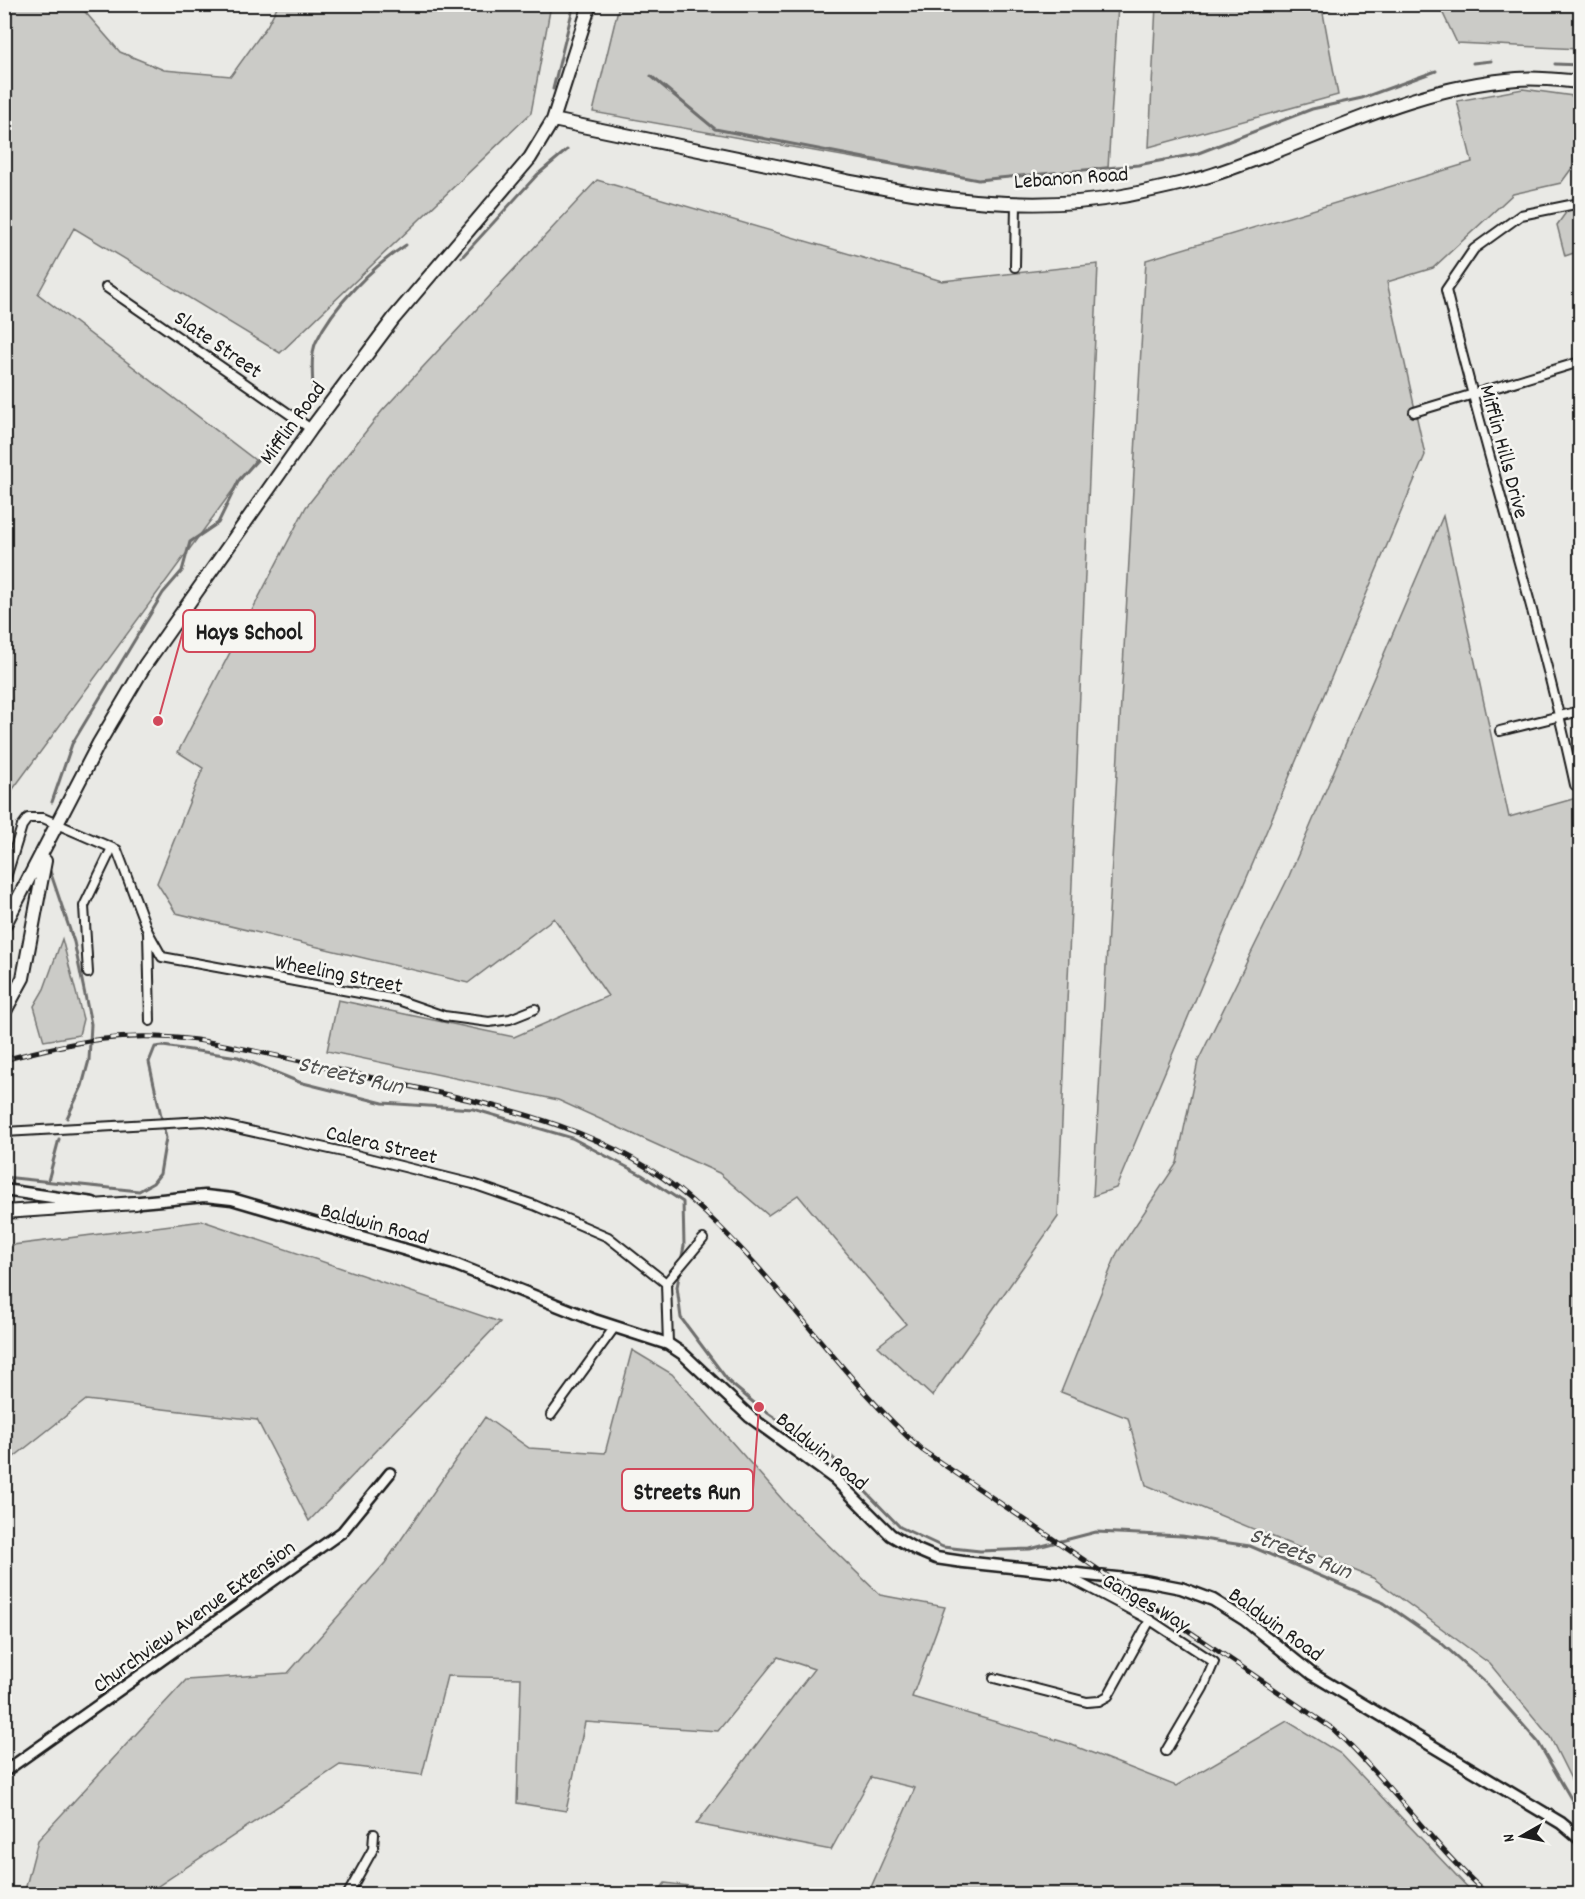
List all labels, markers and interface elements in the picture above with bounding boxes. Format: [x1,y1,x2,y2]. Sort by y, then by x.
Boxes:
street label: Lebanon Road [1013,160,1130,199]
street label: Slate Street [167,304,267,388]
street label: Mifflin Road [253,376,335,472]
street label: Mifflin Hills Drive [1470,381,1535,522]
callout: Hays School [183,610,315,652]
text: Hays School [195,617,303,651]
street label: Wheeling Street [272,948,405,1003]
water label: Streets Run [294,1048,407,1106]
street label: Calera Street [323,1119,440,1174]
street label: Baldwin Road [317,1196,432,1255]
street label: Baldwin Road [768,1406,874,1500]
callout: Streets Run [622,1469,753,1511]
text: Streets Run [633,1477,741,1511]
water label: Streets Run [1244,1520,1357,1590]
street label: Churchview Avenue Extension [87,1534,303,1702]
street label: Ganges Way [1095,1566,1196,1642]
street label: Baldwin Road [1221,1581,1329,1671]
north arrow [1492,1806,1552,1866]
text: N [1498,1832,1522,1844]

